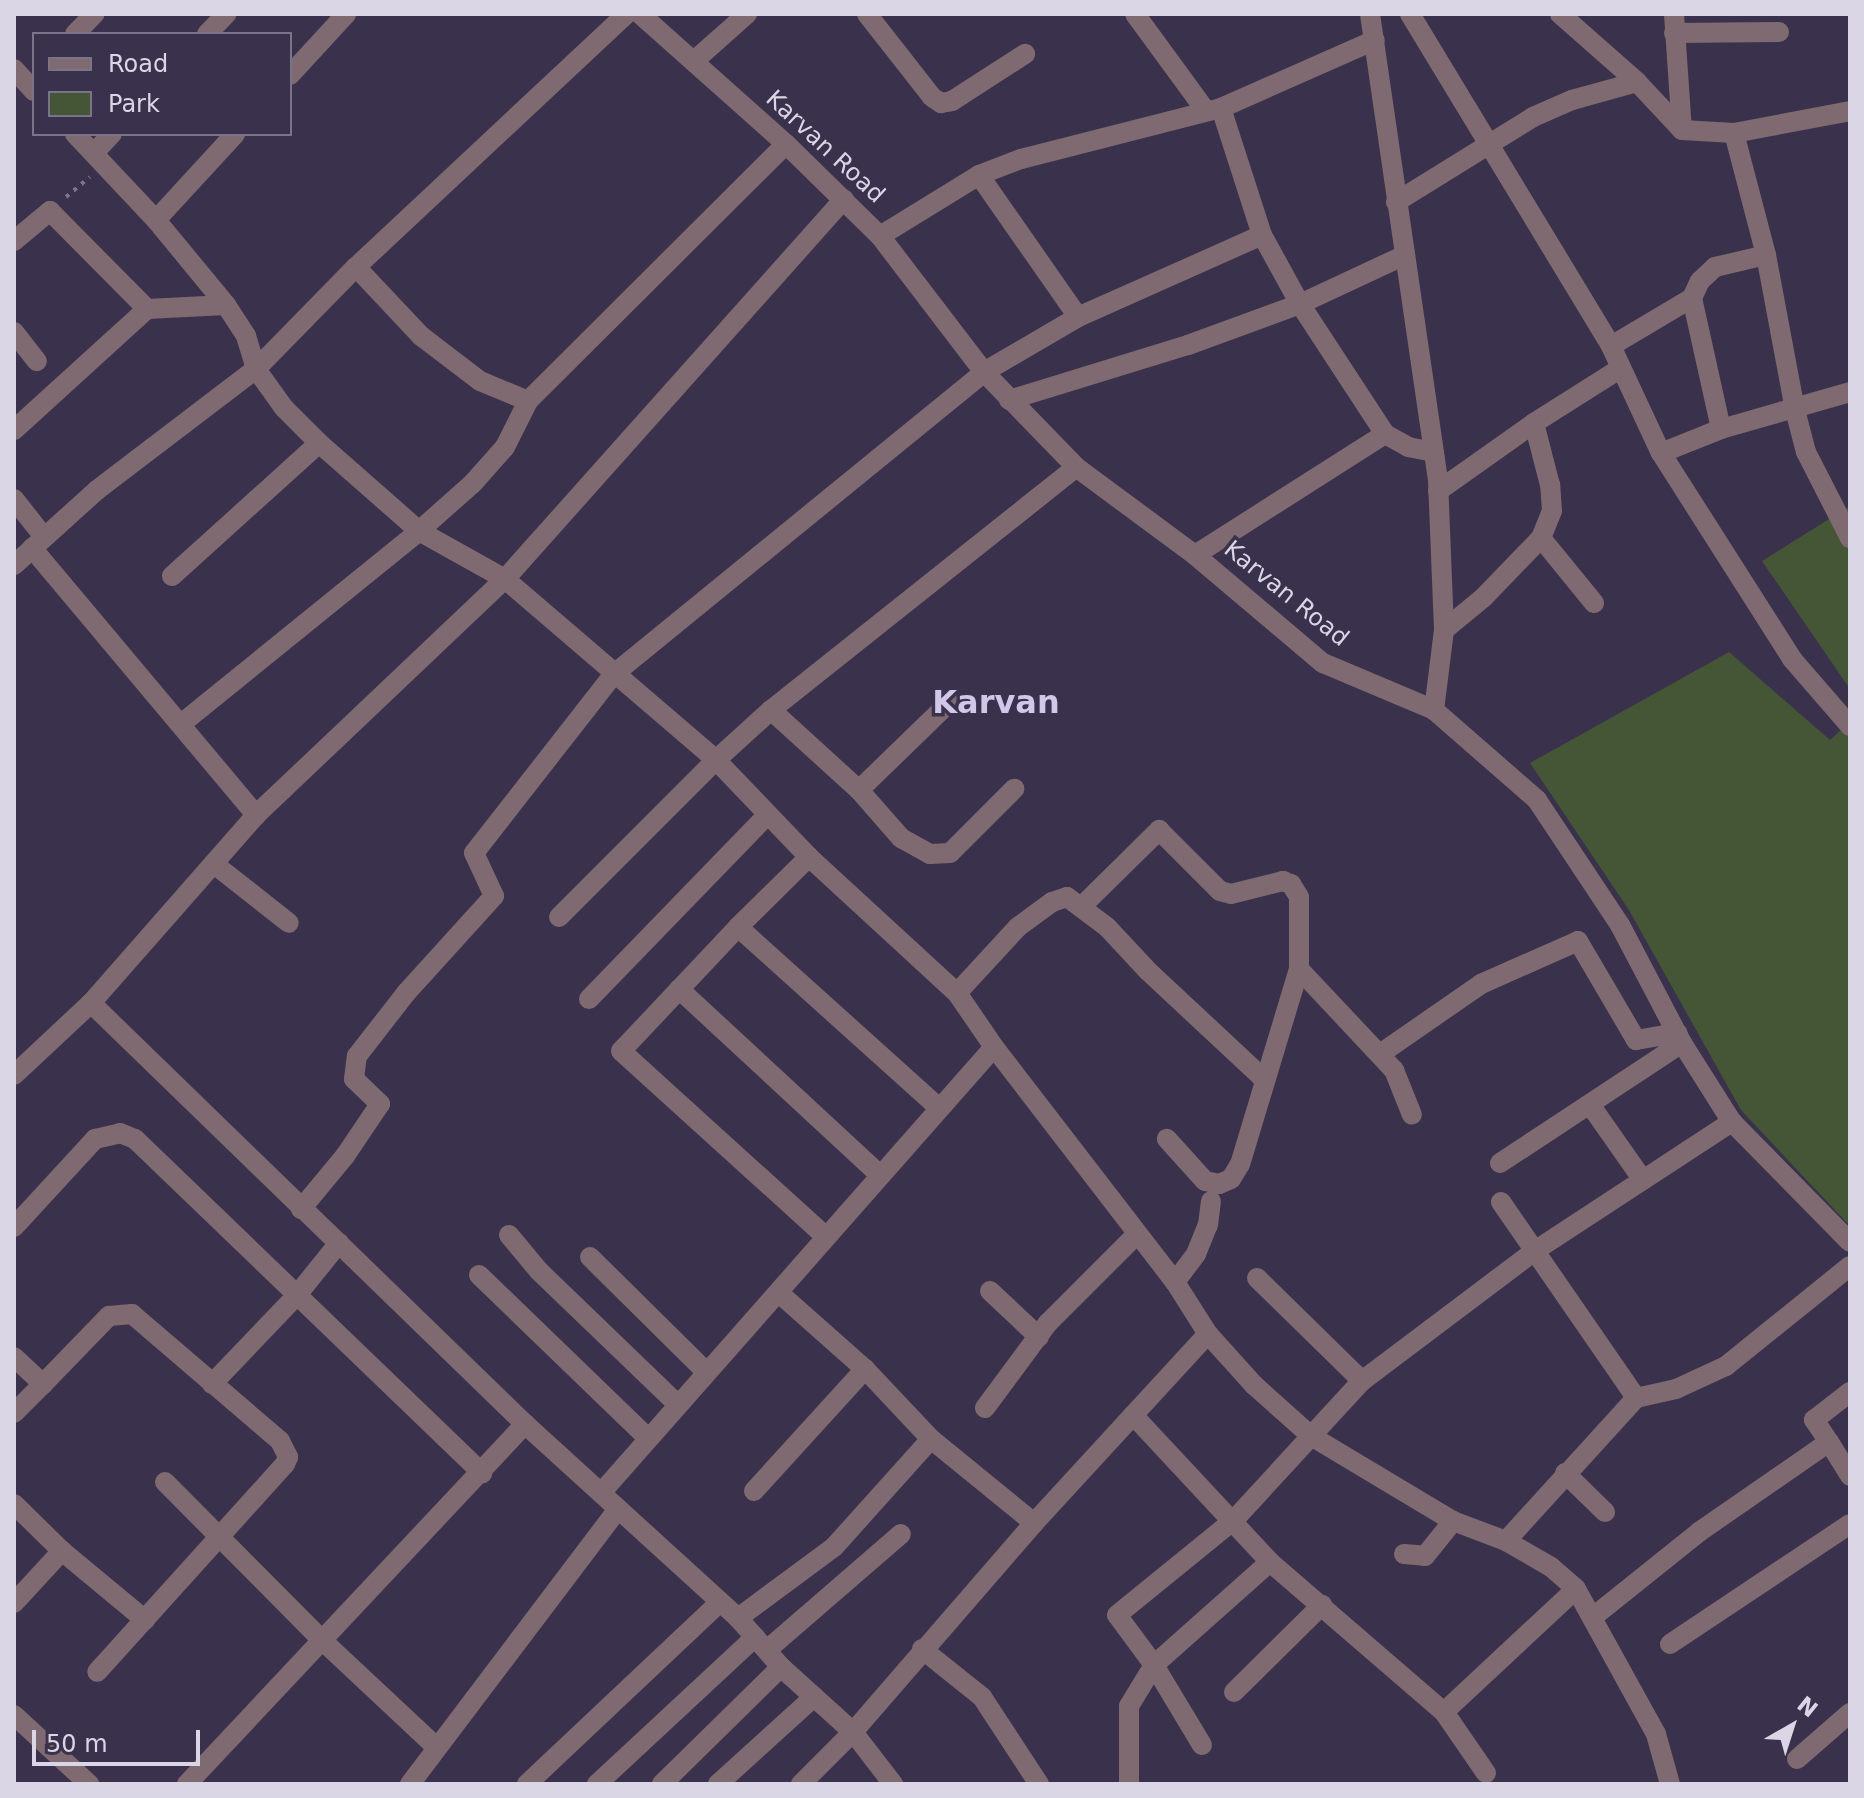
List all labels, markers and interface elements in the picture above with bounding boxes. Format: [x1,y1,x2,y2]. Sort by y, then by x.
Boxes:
legend [32,32,292,136]
text: Road [108,50,168,78]
street label: Karvan Road [760,85,890,209]
text: Park [108,90,160,118]
street label: Karvan Road [1218,535,1354,653]
district label: Karvan [932,683,1060,721]
north arrow [1752,1686,1832,1766]
text: N [1792,1691,1822,1722]
scale bar [36,1714,204,1764]
text: 50 m [46,1730,108,1758]

